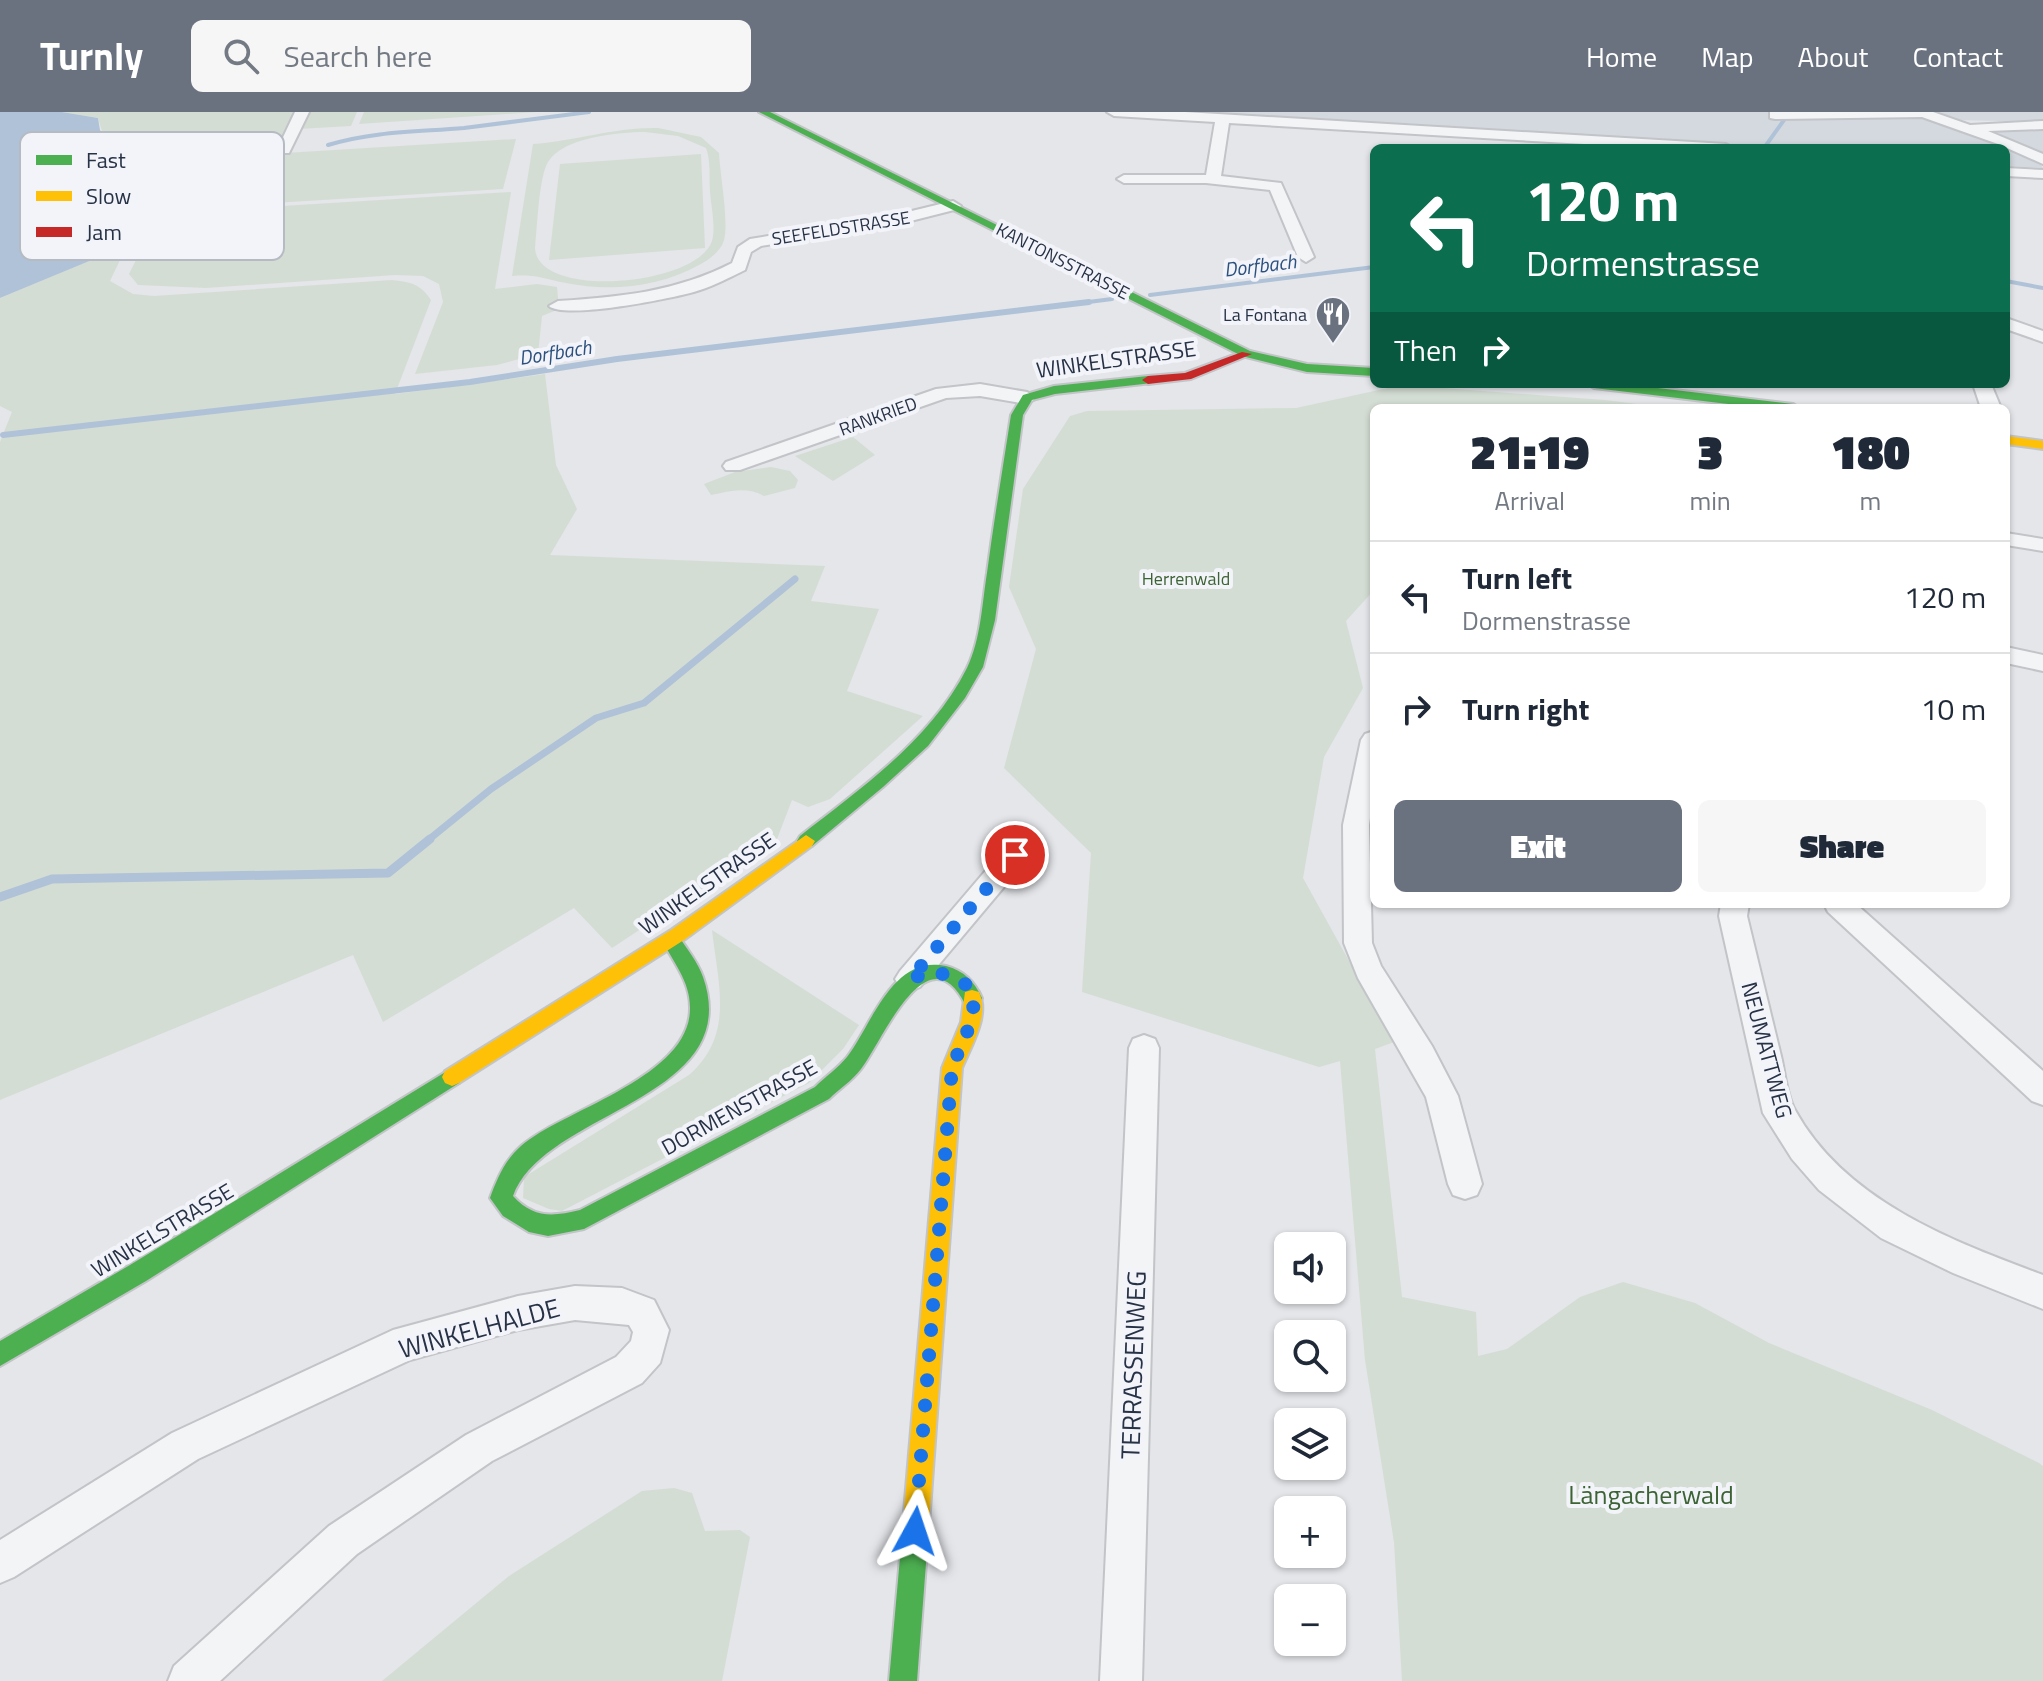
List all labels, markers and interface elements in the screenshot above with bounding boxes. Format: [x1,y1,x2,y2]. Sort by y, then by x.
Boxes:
search box [191,20,751,92]
text: Turnly [40,27,143,85]
text: Search here [283,33,432,79]
icon: search [219,34,263,78]
text: Home [1586,35,1657,78]
text: Map [1701,35,1754,78]
text: About [1798,35,1868,78]
text: Contact [1912,35,2003,78]
legend [20,132,284,260]
text: Fast [86,143,126,177]
text: 120 m [1526,158,1679,243]
icon: left [1394,176,1498,280]
text: Slow [86,179,132,213]
street label: SEEFELDSTRASSE [770,204,912,252]
text: Jam [86,215,122,249]
street label: KANTONSSTRASSE [992,216,1134,306]
text: Dormenstrasse [1526,235,1760,290]
water label: Dorfbach [1222,245,1299,285]
restaurant icon: La Fontana [1314,295,1352,345]
place label: La Fontana [1223,301,1307,328]
text: Then [1394,327,1457,373]
icon: right [1473,328,1517,372]
water label: Dorfbach [517,331,594,373]
street label: WINKELSTRASSE [1034,331,1198,387]
street label: RANKRIED [835,389,921,443]
text: 21:19 [1470,415,1589,488]
text: 3 [1697,415,1723,488]
text: 180 [1831,415,1910,488]
text: Arrival [1494,481,1565,520]
text: min [1689,481,1731,520]
text: m [1860,481,1881,520]
text: Turn left [1462,555,1572,601]
park label: Herrenwald [1142,565,1230,592]
text: 120 m [1904,574,1986,620]
icon: left [1394,575,1438,619]
text: Dormenstrasse [1462,601,1631,640]
text: Turn right [1462,686,1590,732]
text: 10 m [1921,686,1986,732]
icon: right [1394,687,1438,731]
button: Exit [1394,800,1682,892]
button: Share [1698,800,1986,892]
pin [981,821,1049,889]
street label: WINKELSTRASSE [631,823,783,943]
icon: arrive [993,833,1037,877]
street label: NEUMATTWEG [1732,978,1802,1122]
street label: DORMENSTRASSE [655,1050,823,1164]
street label: WINKELSTRASSE [84,1174,240,1286]
map controls [1274,1232,1346,1656]
button: sound [1274,1232,1346,1304]
street label: TERRASSENWEG [1110,1270,1156,1460]
street label: WINKELHALDE [394,1288,564,1368]
button: search [1274,1320,1346,1392]
button: layers [1274,1408,1346,1480]
park label: Längacherwald [1568,1475,1734,1514]
position arrow [873,1489,957,1573]
button: + [1274,1496,1346,1568]
button: − [1274,1584,1346,1656]

